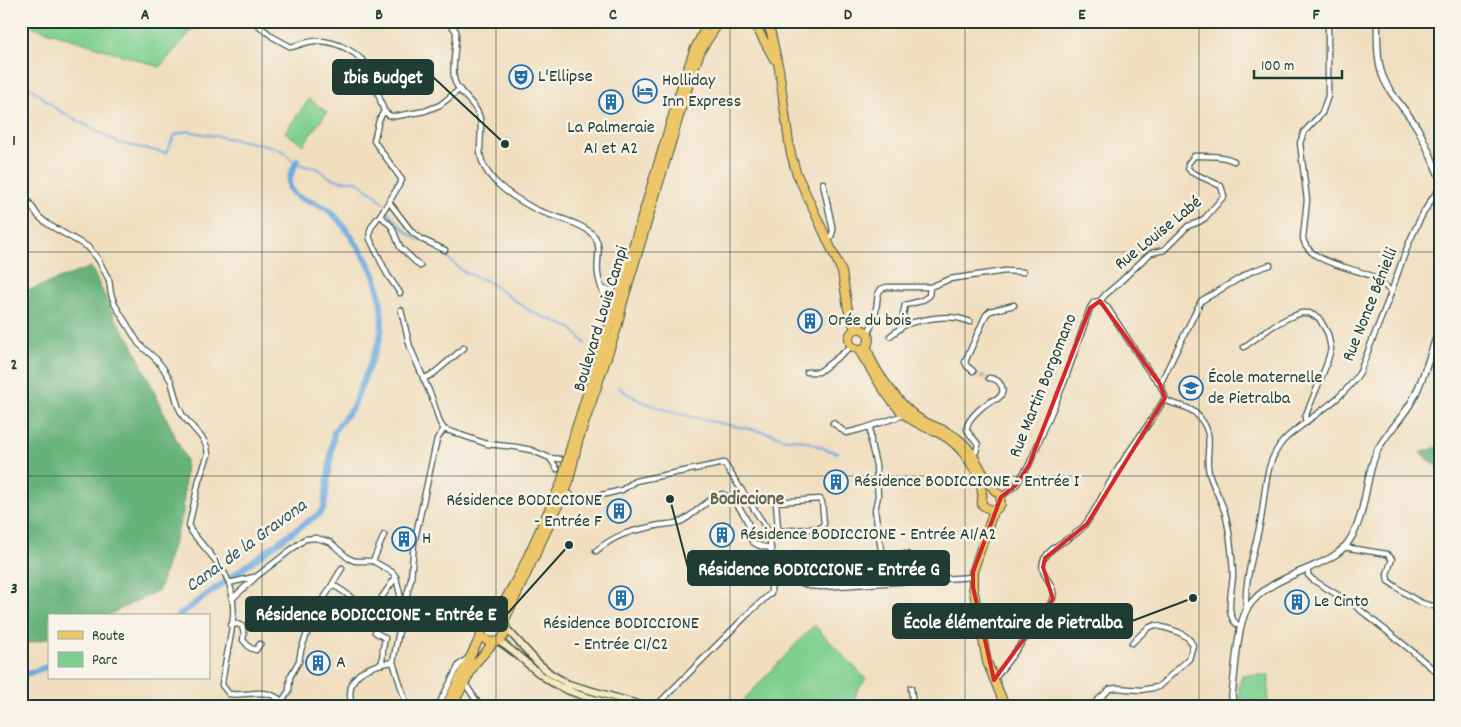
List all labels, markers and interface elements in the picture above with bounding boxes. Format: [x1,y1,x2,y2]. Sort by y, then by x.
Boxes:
text: A [141,4,150,27]
text: B [375,4,383,27]
text: C [609,4,617,27]
text: D [844,4,853,27]
text: E [1078,4,1086,27]
text: F [1312,4,1320,27]
scale bar [1254,48,1341,80]
text: 100 m [1261,56,1294,78]
callout: Ibis Budget [333,60,433,94]
theatre icon: L'Ellipse [508,64,534,90]
place label: L'Ellipse [538,65,593,90]
text: Ibis Budget [343,66,423,93]
place label: Holliday Inn Express [662,69,741,115]
hotel icon: Holliday Inn Express [632,78,658,104]
building icon: La Palmeraie A1 et A2 [598,89,624,115]
place label: La Palmeraie A1 et A2 [567,116,655,162]
text: 1 [12,130,16,153]
street label: Rue Louise Labé [1110,191,1208,277]
street label: Boulevard Louis Campi [568,243,636,395]
street label: Rue Nonce Bénielli [1337,244,1405,366]
building icon: Orée du bois [797,308,823,334]
place label: Orée du bois [828,309,912,334]
street label: Rue Martin Borgomano [1004,310,1084,462]
text: 2 [11,354,18,377]
place label: École maternelle de Pietralba [1208,366,1323,412]
school or university icon: École maternelle de Pietralba [1178,375,1204,401]
building icon: Résidence BODICCIONE - Entrée I [823,469,849,495]
place label: Résidence BODICCIONE - Entrée I [854,470,1080,495]
district label: Bodiccione [710,487,784,514]
place label: Résidence BODICCIONE - Entrée F [446,489,602,535]
water label: Canal de la Gravona [181,493,314,600]
building icon: Résidence BODICCIONE - Entrée F [606,498,632,524]
building icon: Résidence BODICCIONE - Entrée A1/A2 [709,522,735,548]
place label: Résidence BODICCIONE - Entrée A1/A2 [740,523,996,548]
building icon: H [391,526,417,552]
place label: H [422,527,431,552]
callout: Résidence BODICCIONE - Entrée G [688,551,949,585]
text: Résidence BODICCIONE - Entrée G [698,558,940,585]
text: 3 [10,578,18,601]
building icon: Résidence BODICCIONE - Entrée C1/C2 [608,585,634,611]
building icon: Le Cinto [1284,589,1310,615]
place label: Le Cinto [1314,590,1369,615]
callout: Résidence BODICCIONE - Entrée E [246,597,507,631]
text: Résidence BODICCIONE - Entrée E [256,603,497,630]
callout: École élémentaire de Pietralba [893,604,1132,638]
text: École élémentaire de Pietralba [904,611,1124,638]
place label: Résidence BODICCIONE - Entrée C1/C2 [543,612,699,658]
legend [48,614,210,680]
text: Route [92,626,125,648]
text: Parc [92,650,117,672]
building icon: A [305,650,331,676]
place label: A [336,651,346,676]

